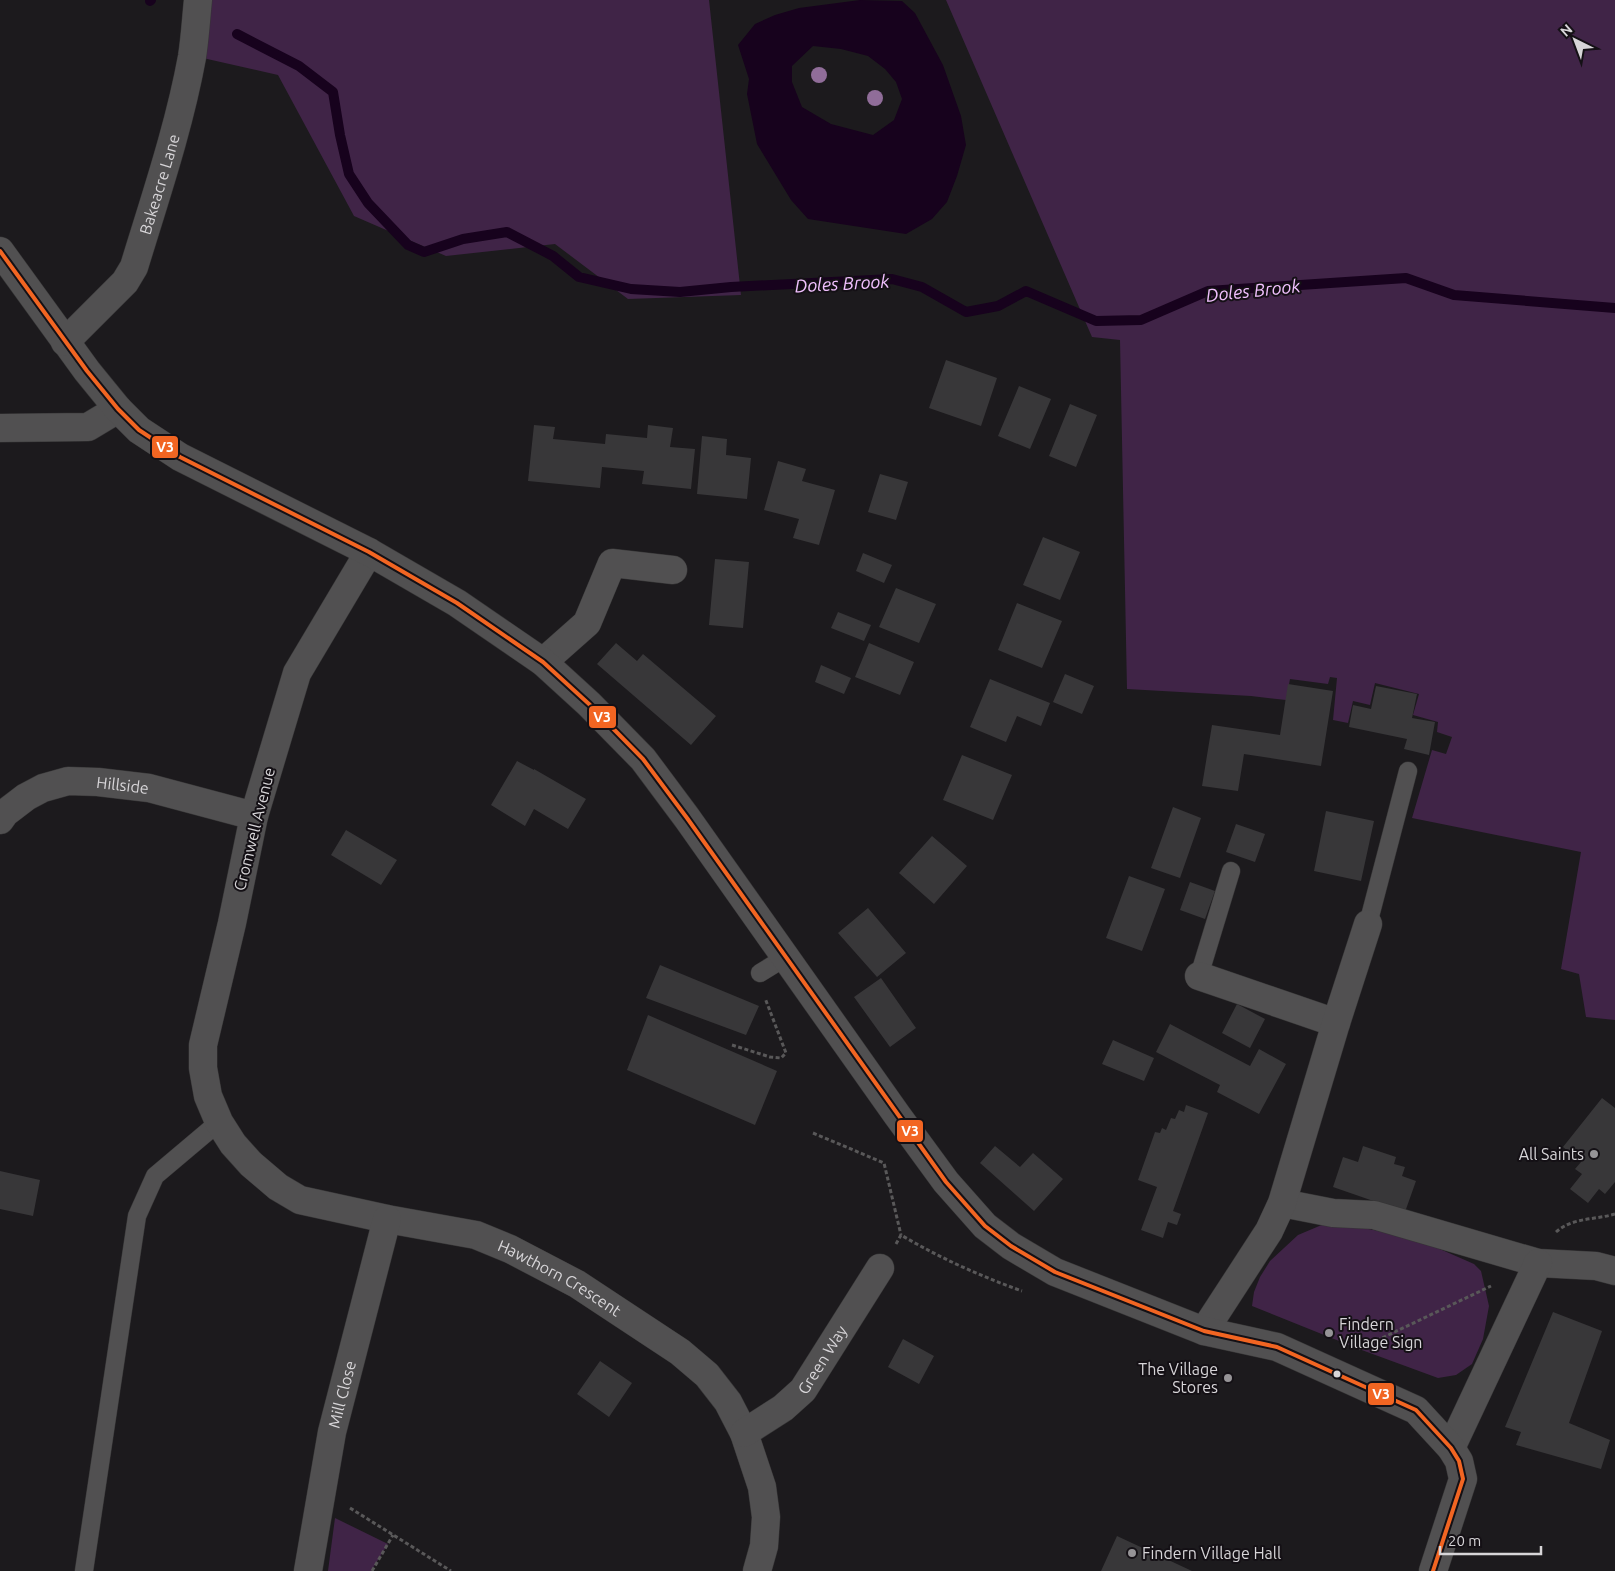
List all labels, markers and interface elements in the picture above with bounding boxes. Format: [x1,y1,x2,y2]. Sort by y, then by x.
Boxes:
north arrow [1550,15,1600,65]
text: N [1557,21,1576,40]
street label: Bakeacre Lane [136,132,183,237]
water label: Doles Brook [794,270,891,295]
water label: Doles Brook [1205,275,1302,305]
line badge: V3 [151,435,179,459]
text: V3 [156,439,174,455]
line badge: V3 [588,705,617,729]
text: V3 [593,709,611,725]
street label: Cromwell Avenue [230,766,278,892]
street label: Hillside [95,773,150,797]
line badge: V3 [896,1119,924,1143]
text: V3 [901,1123,919,1139]
place label: All Saints [1519,1145,1584,1163]
marker: All Saints [1588,1148,1600,1160]
street label: Hawthorn Crescent [495,1236,625,1320]
place label: Findern Village Sign [1339,1315,1423,1351]
street label: Green Way [794,1322,851,1397]
marker: Findern Village Sign [1323,1327,1335,1339]
street label: Mill Close [324,1359,359,1430]
place label: The Village Stores [1138,1360,1218,1396]
unlabelled marker [1332,1369,1342,1379]
marker: The Village Stores [1222,1372,1234,1384]
line badge: V3 [1367,1382,1395,1406]
text: V3 [1372,1386,1390,1402]
scale bar [1440,1524,1541,1556]
text: 20 m [1448,1532,1481,1549]
place label: Findern Village Hall [1142,1544,1281,1562]
marker: Findern Village Hall [1126,1547,1138,1559]

